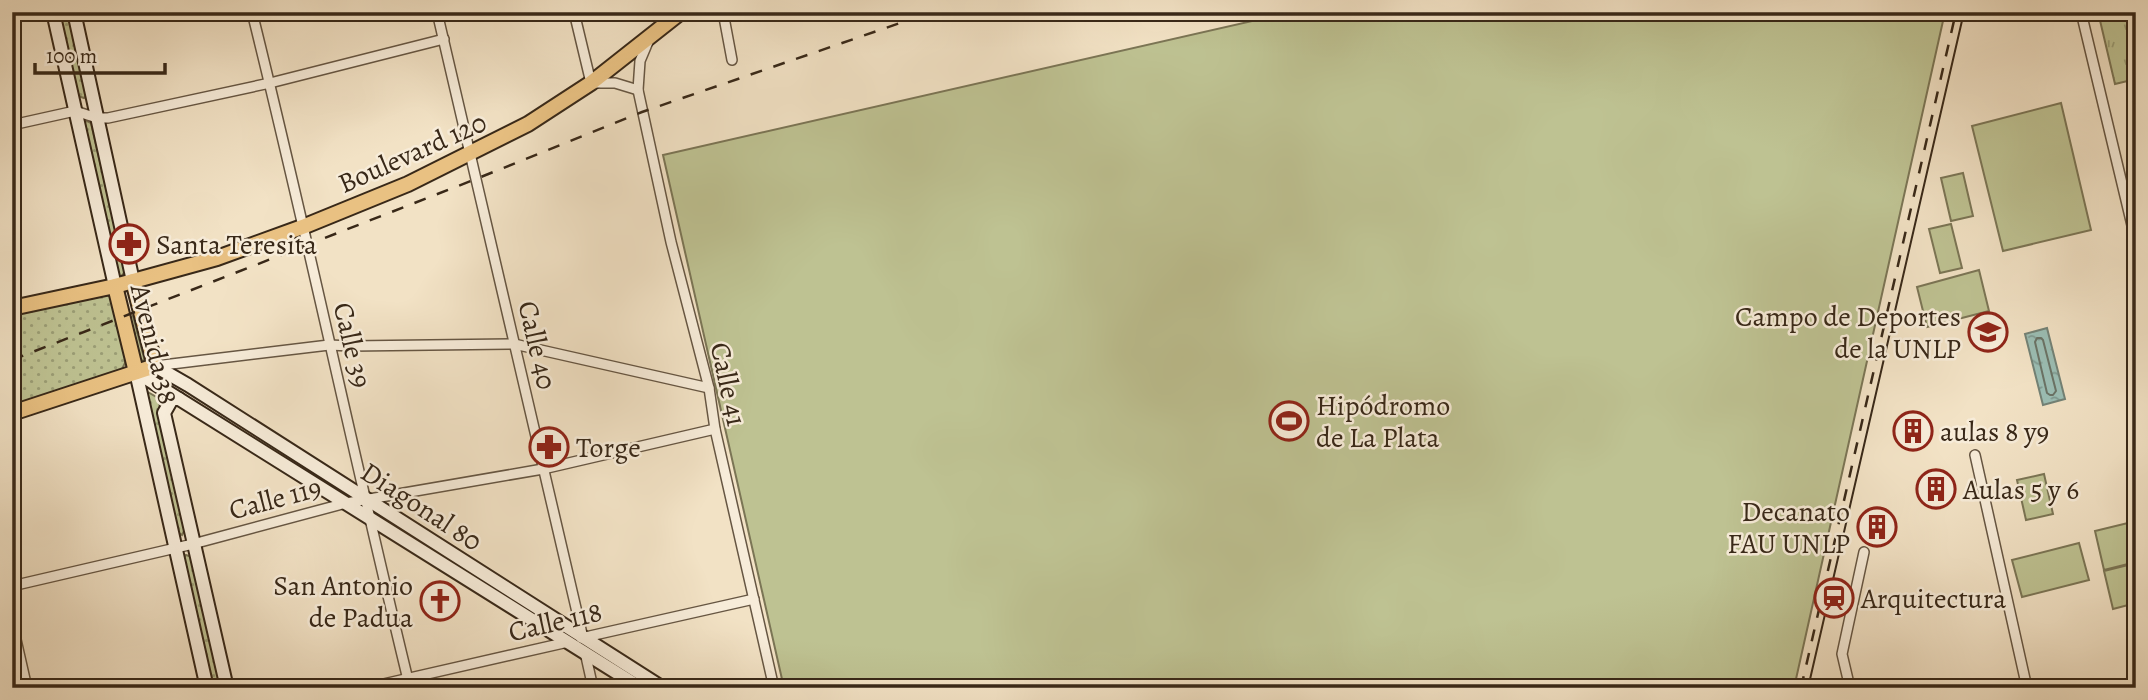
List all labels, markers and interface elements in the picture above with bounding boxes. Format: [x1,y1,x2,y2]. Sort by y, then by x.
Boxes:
scale bar [35,32,164,76]
text: 100 m [46,42,97,70]
street label: Boulevard 120 [332,103,493,203]
pharmacy icon: Santa Teresita [108,223,150,265]
place label: Santa Teresita [156,226,317,264]
street label: Avenida 38 [121,279,187,408]
street label: Calle 40 [508,297,566,393]
place label: Campo de Deportes de la UNLP [1735,298,1961,368]
street label: Calle 39 [324,299,380,392]
school or university icon: Campo de Deportes de la UNLP [1967,311,2009,353]
street label: Calle 41 [701,339,755,430]
place label: Hipódromo de La Plata [1316,387,1450,457]
sports icon: Hipódromo de La Plata [1268,400,1310,442]
building icon: aulas 8 y9 [1892,410,1934,452]
place label: aulas 8 y9 [1940,413,2049,451]
pharmacy icon: Torge [528,426,570,468]
place label: Torge [576,429,641,467]
street label: Diagonal 80 [353,453,490,560]
street label: Calle 119 [225,468,326,530]
building icon: Aulas 5 y 6 [1915,468,1957,510]
place label: Aulas 5 y 6 [1962,471,2079,509]
place label: Decanato FAU UNLP [1727,493,1850,563]
building icon: Decanato FAU UNLP [1856,506,1898,548]
place label: San Antonio de Padua [273,567,413,637]
station icon: Arquitectura [1813,577,1855,619]
church icon: San Antonio de Padua [419,580,461,622]
place label: Arquitectura [1860,580,2006,618]
street label: Calle 118 [505,593,606,651]

